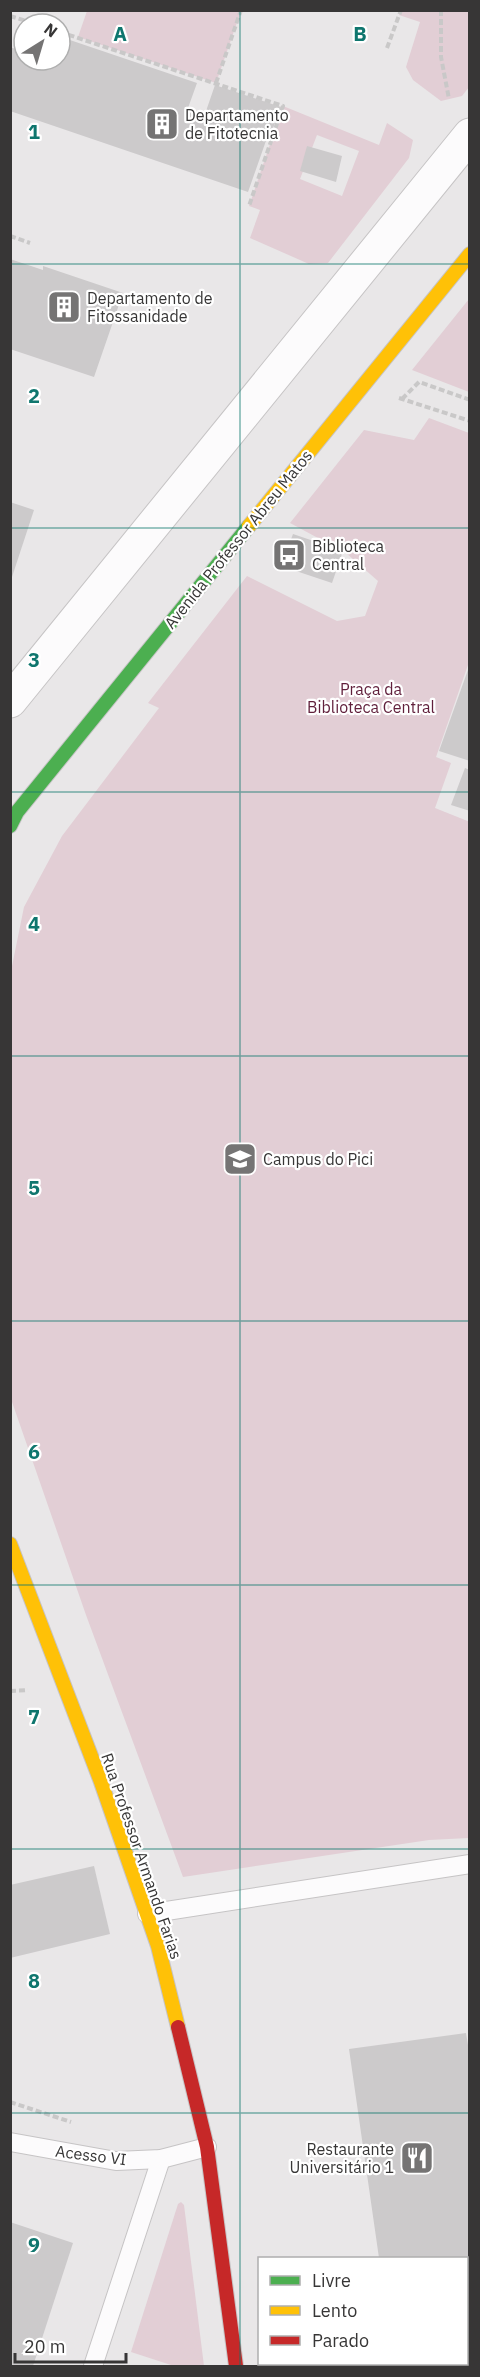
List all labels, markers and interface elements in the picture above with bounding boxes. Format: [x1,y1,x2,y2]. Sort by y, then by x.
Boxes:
north arrow [12,12,72,72]
text: N [40,19,62,41]
text: A [113,20,127,47]
text: B [353,20,367,47]
place label: Departamento de Fitotecnia [185,105,289,143]
building icon: Departamento de Fitotecnia [144,106,180,142]
text: 1 [28,118,40,145]
place label: Departamento de Fitossanidade [87,288,213,326]
building icon: Departamento de Fitossanidade [46,289,82,325]
text: 2 [28,382,40,409]
street label: Avenida Professor Abreu Matos [160,446,316,632]
place label: Biblioteca Central [312,536,384,574]
bus stop icon: Biblioteca Central [271,537,307,573]
text: 3 [28,646,40,673]
park label: Praça da Biblioteca Central [307,679,435,717]
text: 4 [28,910,40,937]
school or university icon: Campus do Pici [222,1141,258,1177]
place label: Campus do Pici [263,1149,373,1169]
text: 5 [28,1174,40,1201]
text: 6 [28,1438,40,1465]
text: 7 [28,1703,40,1730]
street label: Rua Professor Armando Farias [97,1750,187,1962]
text: 8 [28,1967,40,1994]
place label: Restaurante Universitário 1 [290,2139,394,2177]
restaurant icon: Restaurante Universitário 1 [399,2140,435,2176]
street label: Acesso VI [54,2141,128,2169]
text: 9 [28,2231,40,2258]
legend [258,2257,468,2365]
text: Livre [312,2269,351,2292]
text: Lento [312,2299,357,2322]
scale bar [15,2326,126,2364]
text: Parado [312,2329,369,2352]
text: 20 m [24,2335,66,2358]

